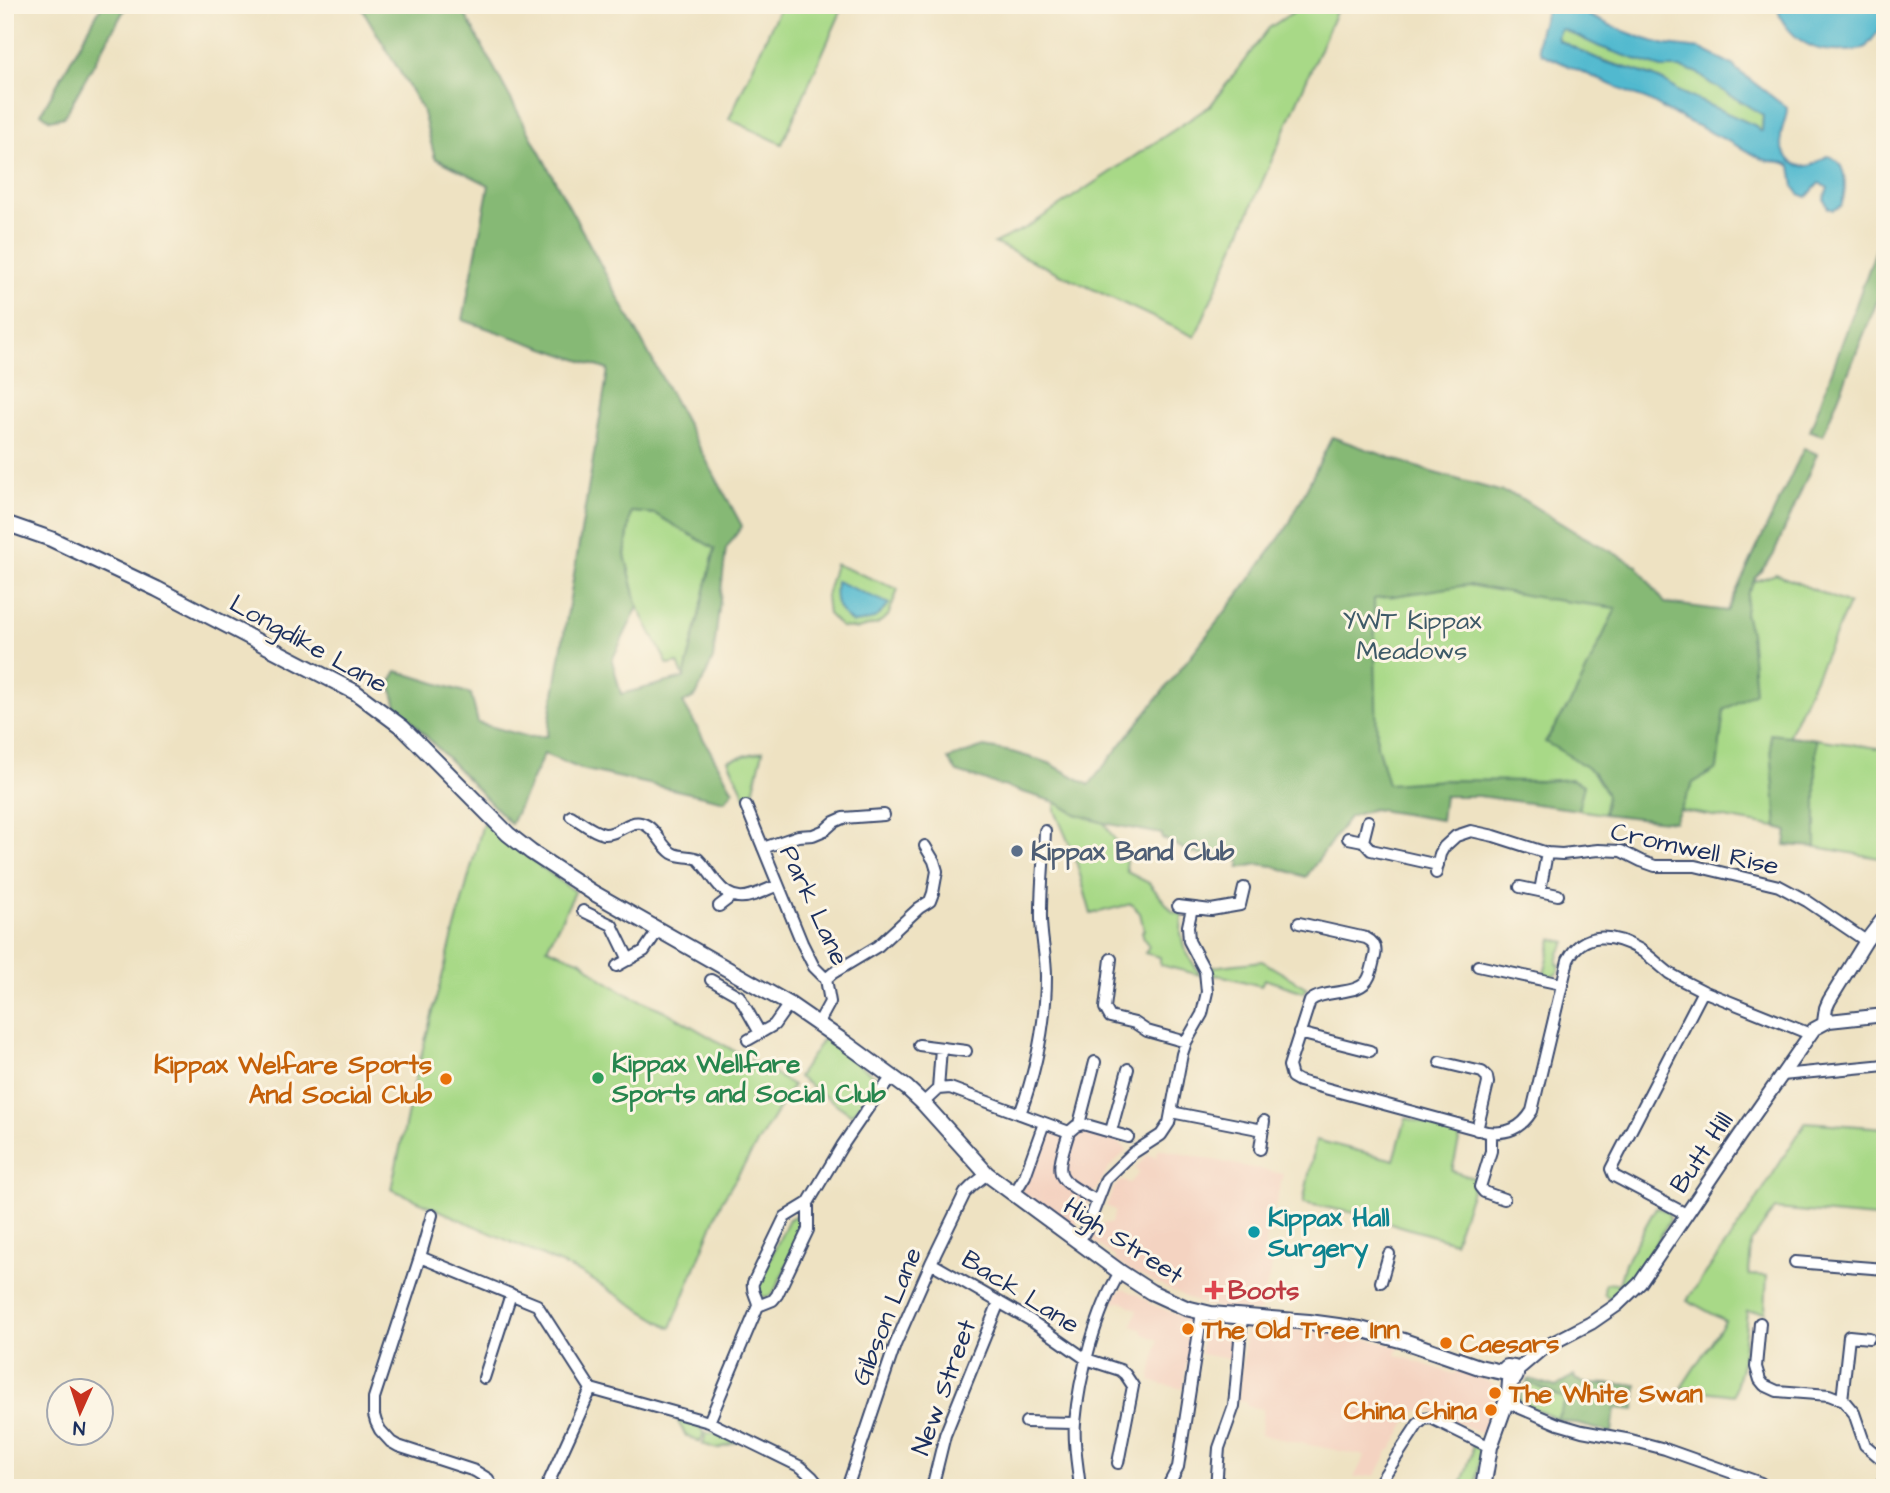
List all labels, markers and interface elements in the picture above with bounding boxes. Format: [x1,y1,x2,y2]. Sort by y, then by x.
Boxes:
street label: Longdike Lane [222,586,394,704]
park label: YWT Kippax Meadows [1342,603,1482,669]
street label: Cromwell Rise [1607,814,1782,884]
place label: Kippax Band Club [1031,834,1235,870]
street label: Park Lane [771,839,858,971]
marker: Kippax Band Club [1009,843,1025,859]
place label: Kippax Wellfare Sports and Social Club [611,1046,886,1112]
place label: Kippax Welfare Sports And Social Club [154,1047,432,1113]
marker: Kippax Wellfare Sports and Social Club [590,1070,606,1086]
marker: Kippax Welfare Sports And Social Club [438,1071,454,1087]
street label: Butt Hill [1661,1105,1742,1200]
street label: High Street [1055,1189,1191,1295]
place label: Kippax Hall Surgery [1267,1200,1390,1269]
marker: Kippax Hall Surgery [1246,1224,1262,1240]
street label: Back Lane [955,1241,1086,1342]
street label: Gibson Lane [843,1242,931,1391]
place label: Boots [1228,1273,1299,1309]
marker: Boots [1206,1282,1222,1298]
place label: The Old Tree Inn [1201,1312,1400,1348]
street label: New Street [903,1314,985,1460]
marker: The Old Tree Inn [1180,1321,1196,1337]
place label: Caesars [1460,1326,1559,1362]
marker: Caesars [1438,1335,1454,1351]
place label: The White Swan [1508,1376,1703,1412]
north arrow [46,1378,116,1448]
marker: The White Swan [1487,1385,1503,1401]
place label: China China [1344,1393,1478,1429]
marker: China China [1483,1402,1499,1418]
text: N [72,1414,86,1441]

